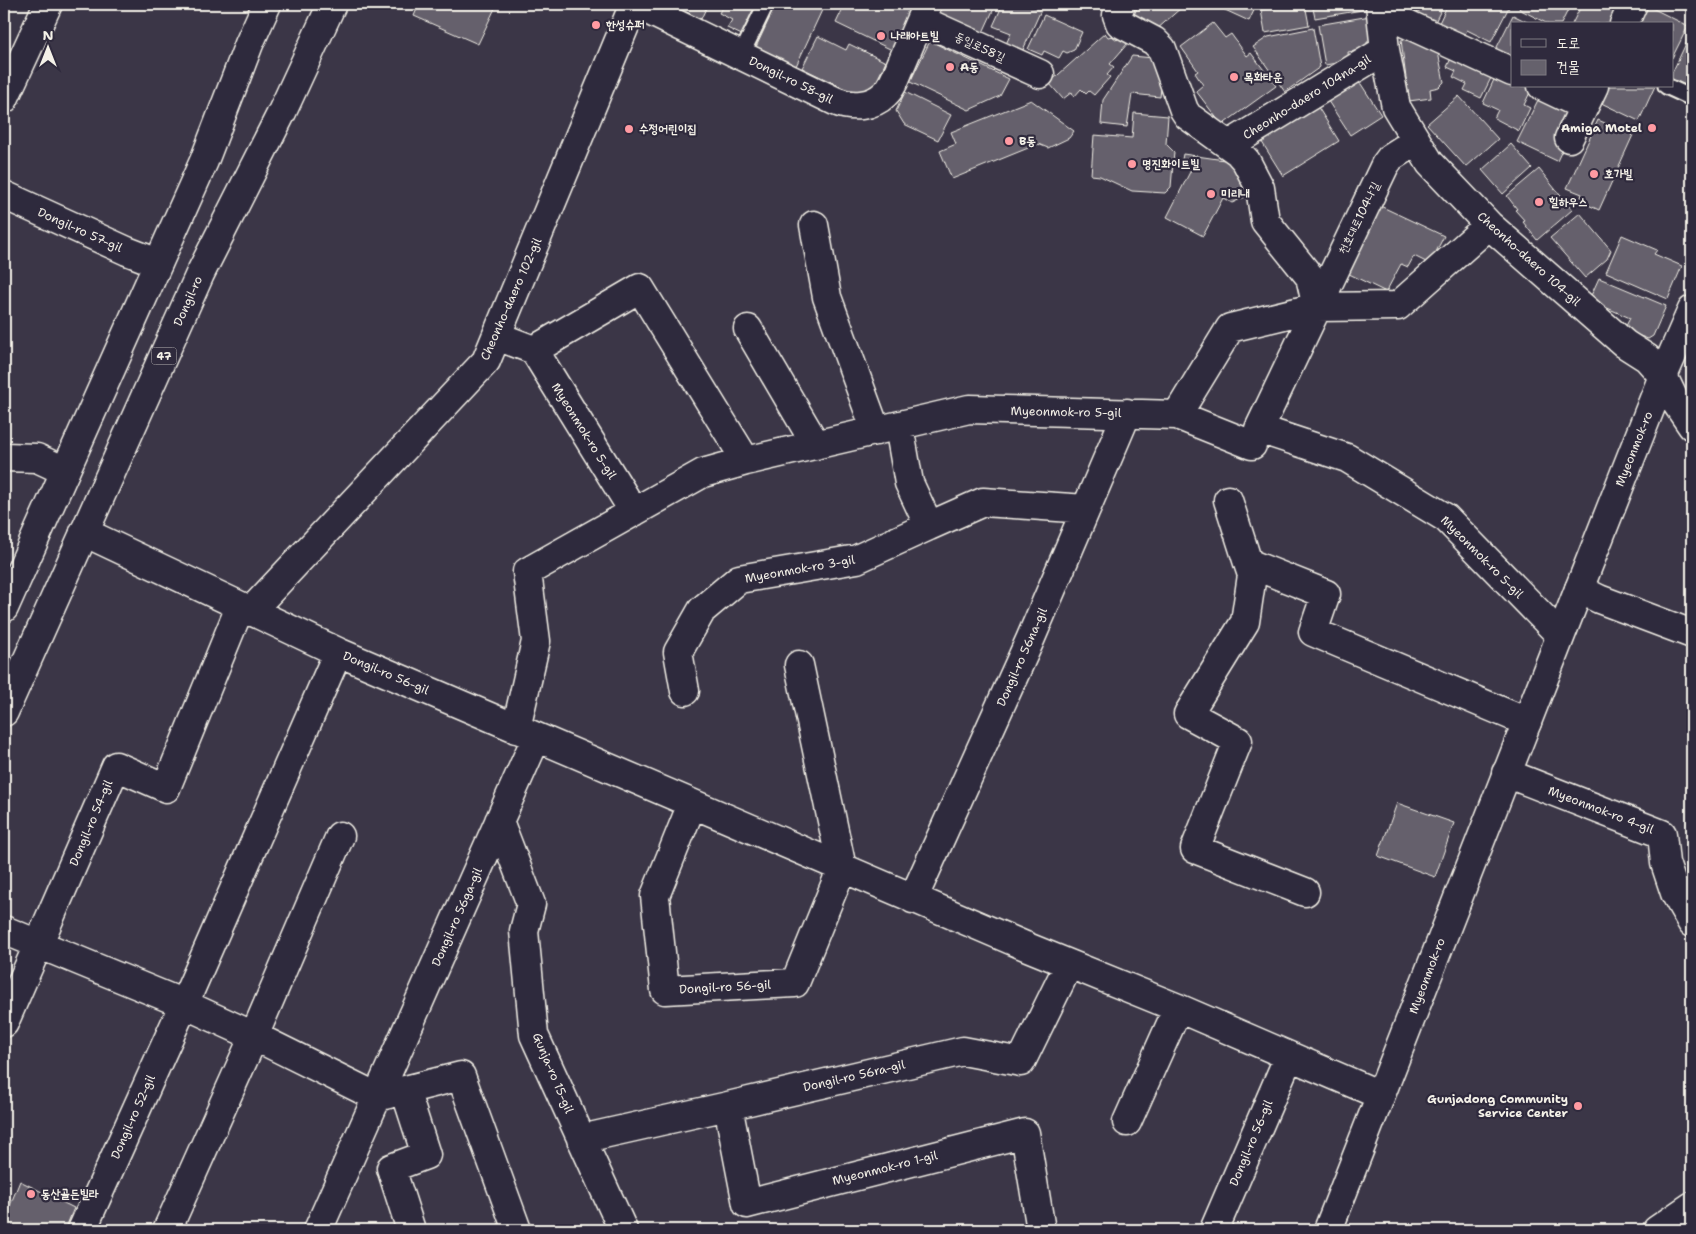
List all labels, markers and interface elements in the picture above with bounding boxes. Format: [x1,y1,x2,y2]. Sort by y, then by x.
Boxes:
place label: 한성슈퍼 [605,17,645,33]
marker: 한성슈퍼 [590,19,602,31]
north arrow [22,22,72,72]
legend [1511,22,1674,88]
text: N [42,26,54,44]
place label: 나래아트빌 [890,28,940,44]
street label: 동일로58길 [952,28,1008,66]
marker: 나래아트빌 [875,30,887,42]
text: 도로 [1556,33,1580,53]
street label: Cheonho-daero 104na-gil [1240,51,1374,143]
street label: Dongil-ro 58-gil [746,53,836,107]
text: 건물 [1556,57,1580,77]
place label: A동 [960,59,979,75]
marker: A동 [944,61,956,73]
place label: 목화타운 [1244,69,1283,85]
marker: 목화타운 [1228,71,1240,83]
place label: Amiga Motel [1561,120,1642,136]
place label: 수정어린이집 [639,121,697,137]
marker: Amiga Motel [1646,122,1658,134]
marker: 수정어린이집 [623,123,635,135]
place label: B동 [1019,133,1036,149]
marker: B동 [1003,135,1015,147]
place label: 명진화이트빌 [1142,156,1200,172]
marker: 명진화이트빌 [1126,158,1138,170]
place label: 호가빌 [1604,166,1633,182]
marker: 호가빌 [1588,168,1600,180]
street label: 천호대로104나길 [1334,179,1384,257]
place label: 미리내 [1221,186,1250,202]
marker: 미리내 [1205,188,1217,200]
place label: 힐하우스 [1549,194,1588,210]
marker: 힐하우스 [1533,196,1545,208]
street label: Dongil-ro 57-gil [35,204,125,256]
street label: Cheonho-daero 104-gil [1474,208,1584,310]
street label: Cheonho-daero 102-gil [477,235,545,363]
street label: Dongil-ro [170,273,206,329]
road number: 47 [152,348,176,364]
street label: Myeonmok-ro 5-gil [548,380,620,483]
street label: Myeonmok-ro 5-gil [1010,403,1122,421]
street label: Myeonmok-ro [1612,409,1656,489]
street label: Myeonmok-ro 5-gil [1437,512,1527,602]
street label: Myeonmok-ro 3-gil [744,551,857,587]
street label: Dongil-ro 56na-gil [993,605,1051,709]
street label: Dongil-ro 56-gil [341,648,432,698]
street label: Dongil-ro 54-gil [66,777,116,868]
street label: Myeonmok-ro 4-gil [1546,782,1656,838]
street label: Dongil-ro 56ga-gil [428,865,486,969]
street label: Myeonmok-ro [1405,936,1449,1016]
street label: Dongil-ro 56-gil [679,977,772,997]
street label: Gunja-ro 15-gil [529,1030,577,1116]
street label: Dongil-ro 56ra-gil [801,1056,907,1096]
street label: Dongil-ro 52-gil [107,1072,159,1162]
place label: Gunjadong Community Service Center [1427,1091,1569,1121]
street label: Dongil-ro 56-gil [1226,1097,1276,1188]
marker: Gunjadong Community Service Center [1572,1100,1584,1112]
street label: Myeonmok-ro 1-gil [831,1147,940,1189]
place label: 동산골든빌라 [41,1186,99,1202]
marker: 동산골든빌라 [25,1188,37,1200]

